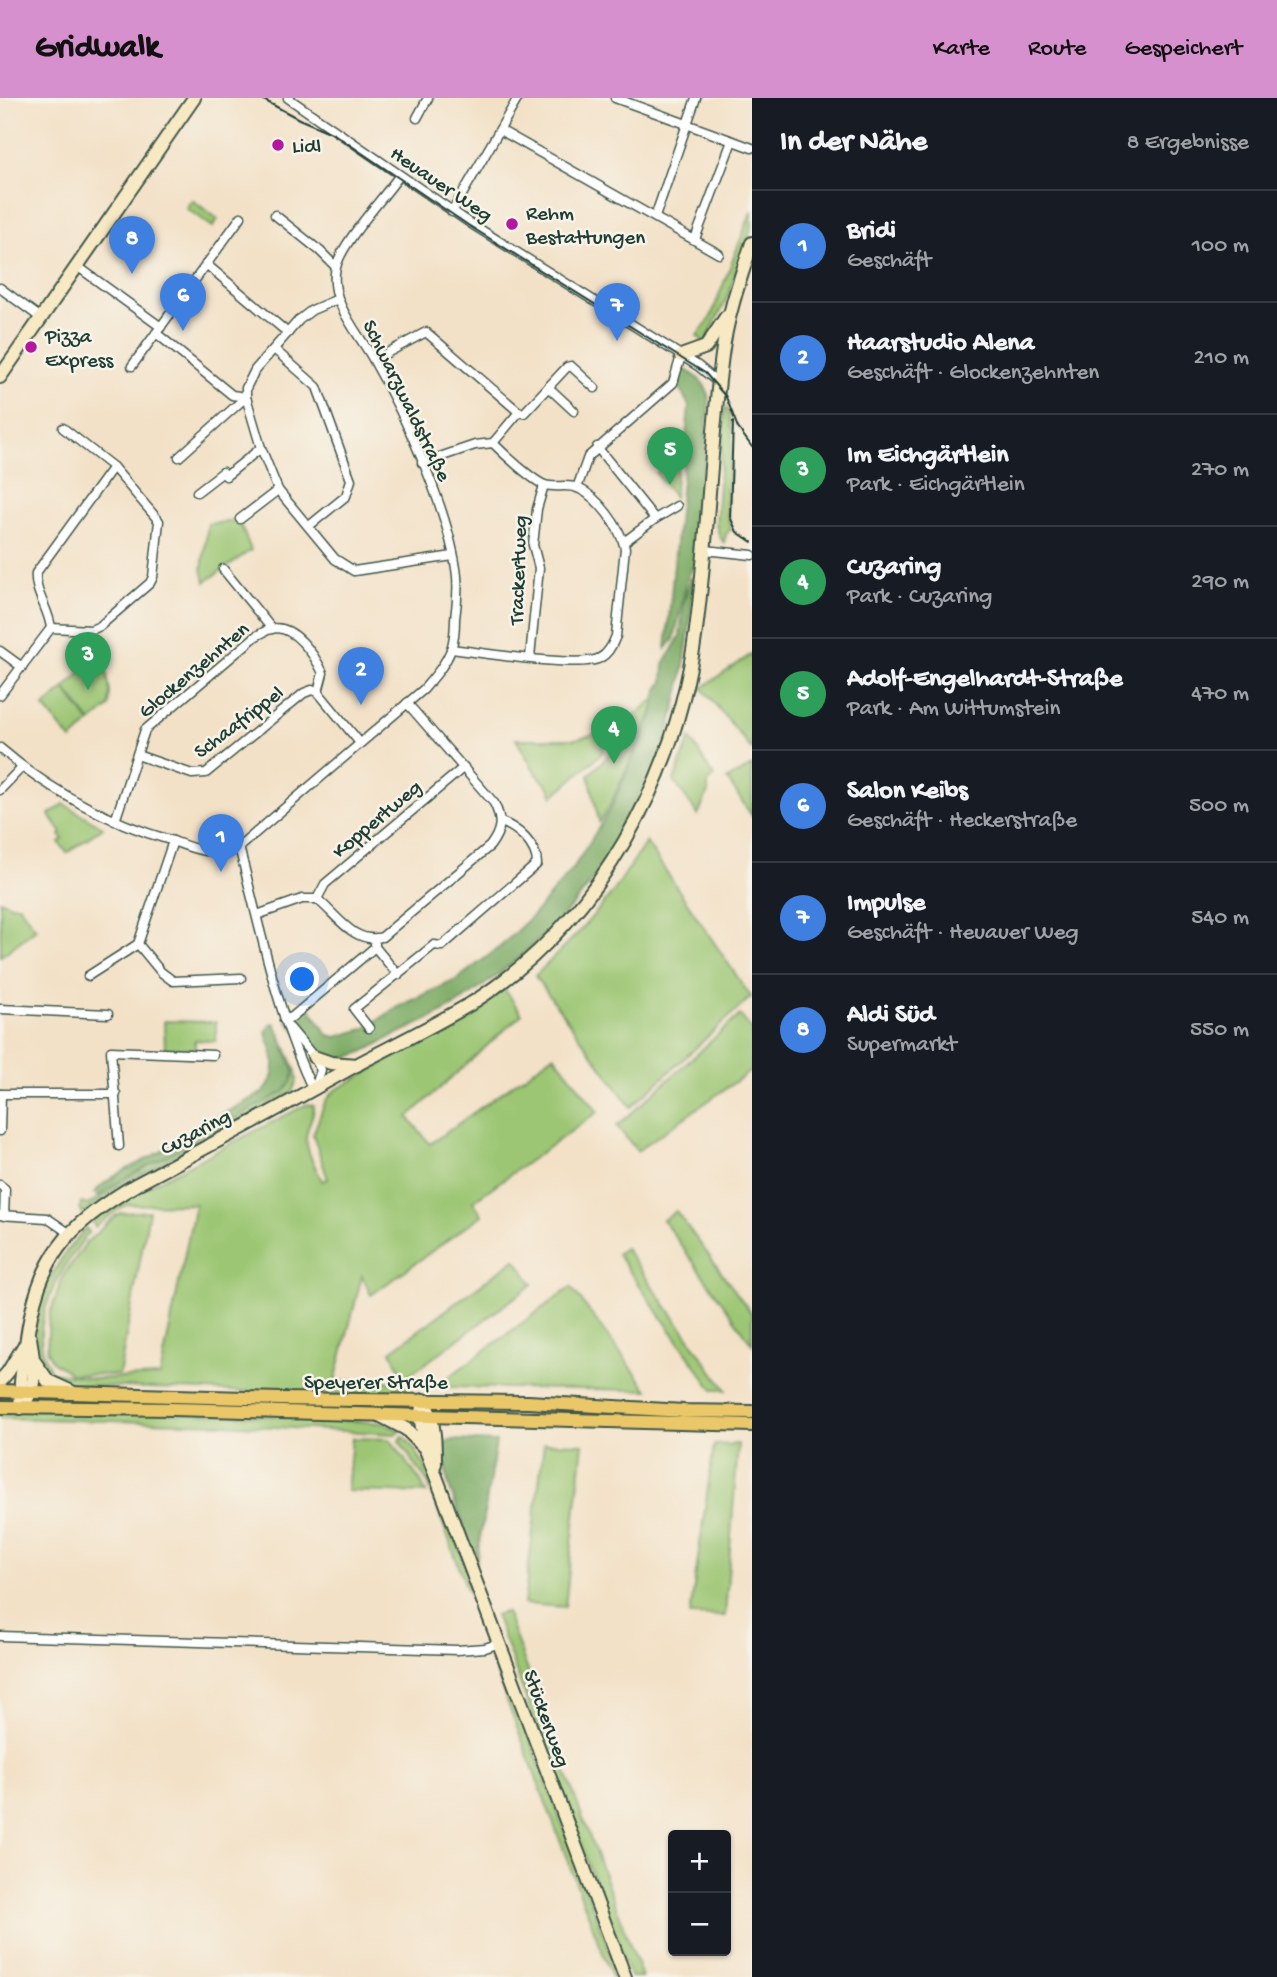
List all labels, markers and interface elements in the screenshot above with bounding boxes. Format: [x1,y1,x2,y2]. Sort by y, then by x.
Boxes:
text: Gridwalk [35,30,160,68]
text: Karte [933,35,990,64]
text: Route [1028,35,1087,64]
text: Gespeichert [1125,35,1242,64]
text: In der Nähe [780,126,927,161]
text: 8 Ergebnisse [1127,130,1249,157]
place label: Lidl [292,136,321,161]
marker: Lidl [270,137,286,153]
street label: Heuauer Weg [384,143,496,229]
place label: Rehm Bestattungen [525,203,645,252]
pin: 8 [109,216,155,274]
marker: Rehm Bestattungen [504,216,520,232]
text: Bridi [847,217,896,248]
text: 1 [798,233,808,260]
text: 100 m [1192,233,1249,260]
text: Geschäft [847,248,931,275]
pin: 6 [160,273,206,331]
pin: 7 [594,283,640,341]
street label: Schwarzwaldstraße [355,317,455,487]
place label: Pizza Express [44,326,114,375]
text: Haarstudio Alena [847,329,1034,360]
marker: Pizza Express [23,339,39,355]
text: 2 [797,345,809,372]
text: 210 m [1194,345,1249,372]
text: Geschäft · Glockenzehnten [847,360,1099,387]
pin: 5 [647,427,693,485]
text: Im Eichgärtlein [847,441,1009,472]
text: 3 [797,457,809,484]
text: 270 m [1191,457,1249,484]
text: Park · Eichgärtlein [847,472,1025,499]
street label: Trackertweg [506,515,535,626]
text: Cuzaring [847,553,941,584]
text: 4 [798,569,808,596]
text: 290 m [1191,569,1249,596]
text: Park · Cuzaring [847,584,992,611]
street label: Glockenzehnten [135,618,256,725]
pin: 3 [65,632,111,690]
pin: 2 [338,647,384,705]
text: Adolf-Engelhardt-Straße [847,665,1123,696]
text: 5 [797,681,809,708]
text: 470 m [1191,681,1249,708]
street label: Schaafrippel [190,682,290,766]
text: Park · Am Wittumstein [847,696,1060,723]
pin: 4 [591,706,637,764]
street label: Koppertweg [328,776,428,865]
text: Salon Keibs [847,777,968,808]
text: 6 [797,793,809,820]
text: 500 m [1189,793,1249,820]
text: Geschäft · Heckerstraße [847,808,1077,835]
pin: 1 [198,814,244,872]
text: Impulse [847,889,925,920]
text: 7 [797,905,809,932]
text: 540 m [1191,905,1249,932]
text: Geschäft · Heuauer Weg [847,920,1079,947]
your location [285,962,319,996]
text: Aldi Süd [847,1001,935,1032]
text: 8 [797,1017,809,1044]
text: 550 m [1190,1017,1249,1044]
text: Supermarkt [847,1032,957,1059]
street label: Cuzaring [157,1105,236,1163]
street label: Speyerer Straße [304,1372,449,1397]
street label: Stückerweg [516,1667,574,1771]
map controls [668,1830,731,1956]
button: + [668,1830,731,1893]
button: − [668,1893,731,1956]

